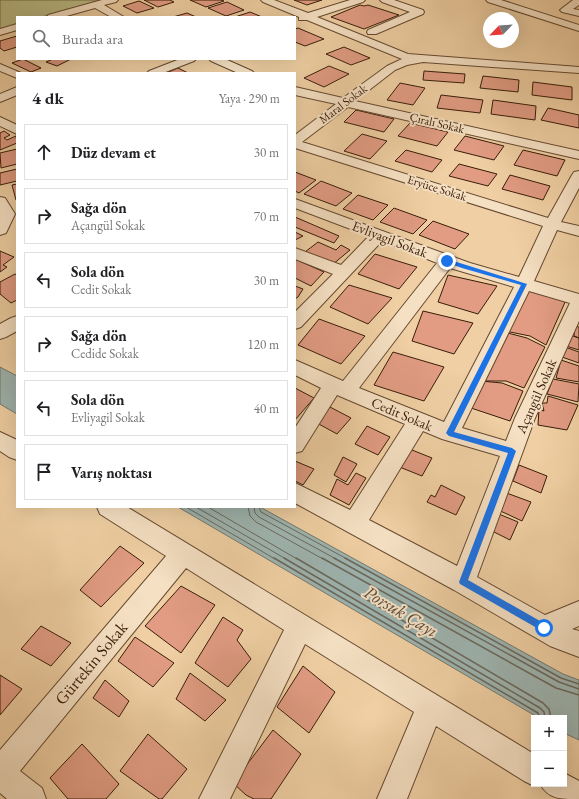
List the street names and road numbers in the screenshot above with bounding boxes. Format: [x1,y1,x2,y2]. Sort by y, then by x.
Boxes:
street label: Maral Sokak [315,80,371,127]
street label: Çıralı Sokak [408,109,466,137]
street label: Eryüce Sokak [405,171,469,205]
street label: Evliyagil Sokak [350,216,431,262]
street label: Açangül Sokak [511,356,561,437]
street label: Cedit Sokak [369,393,436,435]
street label: Gürtekin Sokak [50,616,133,709]

